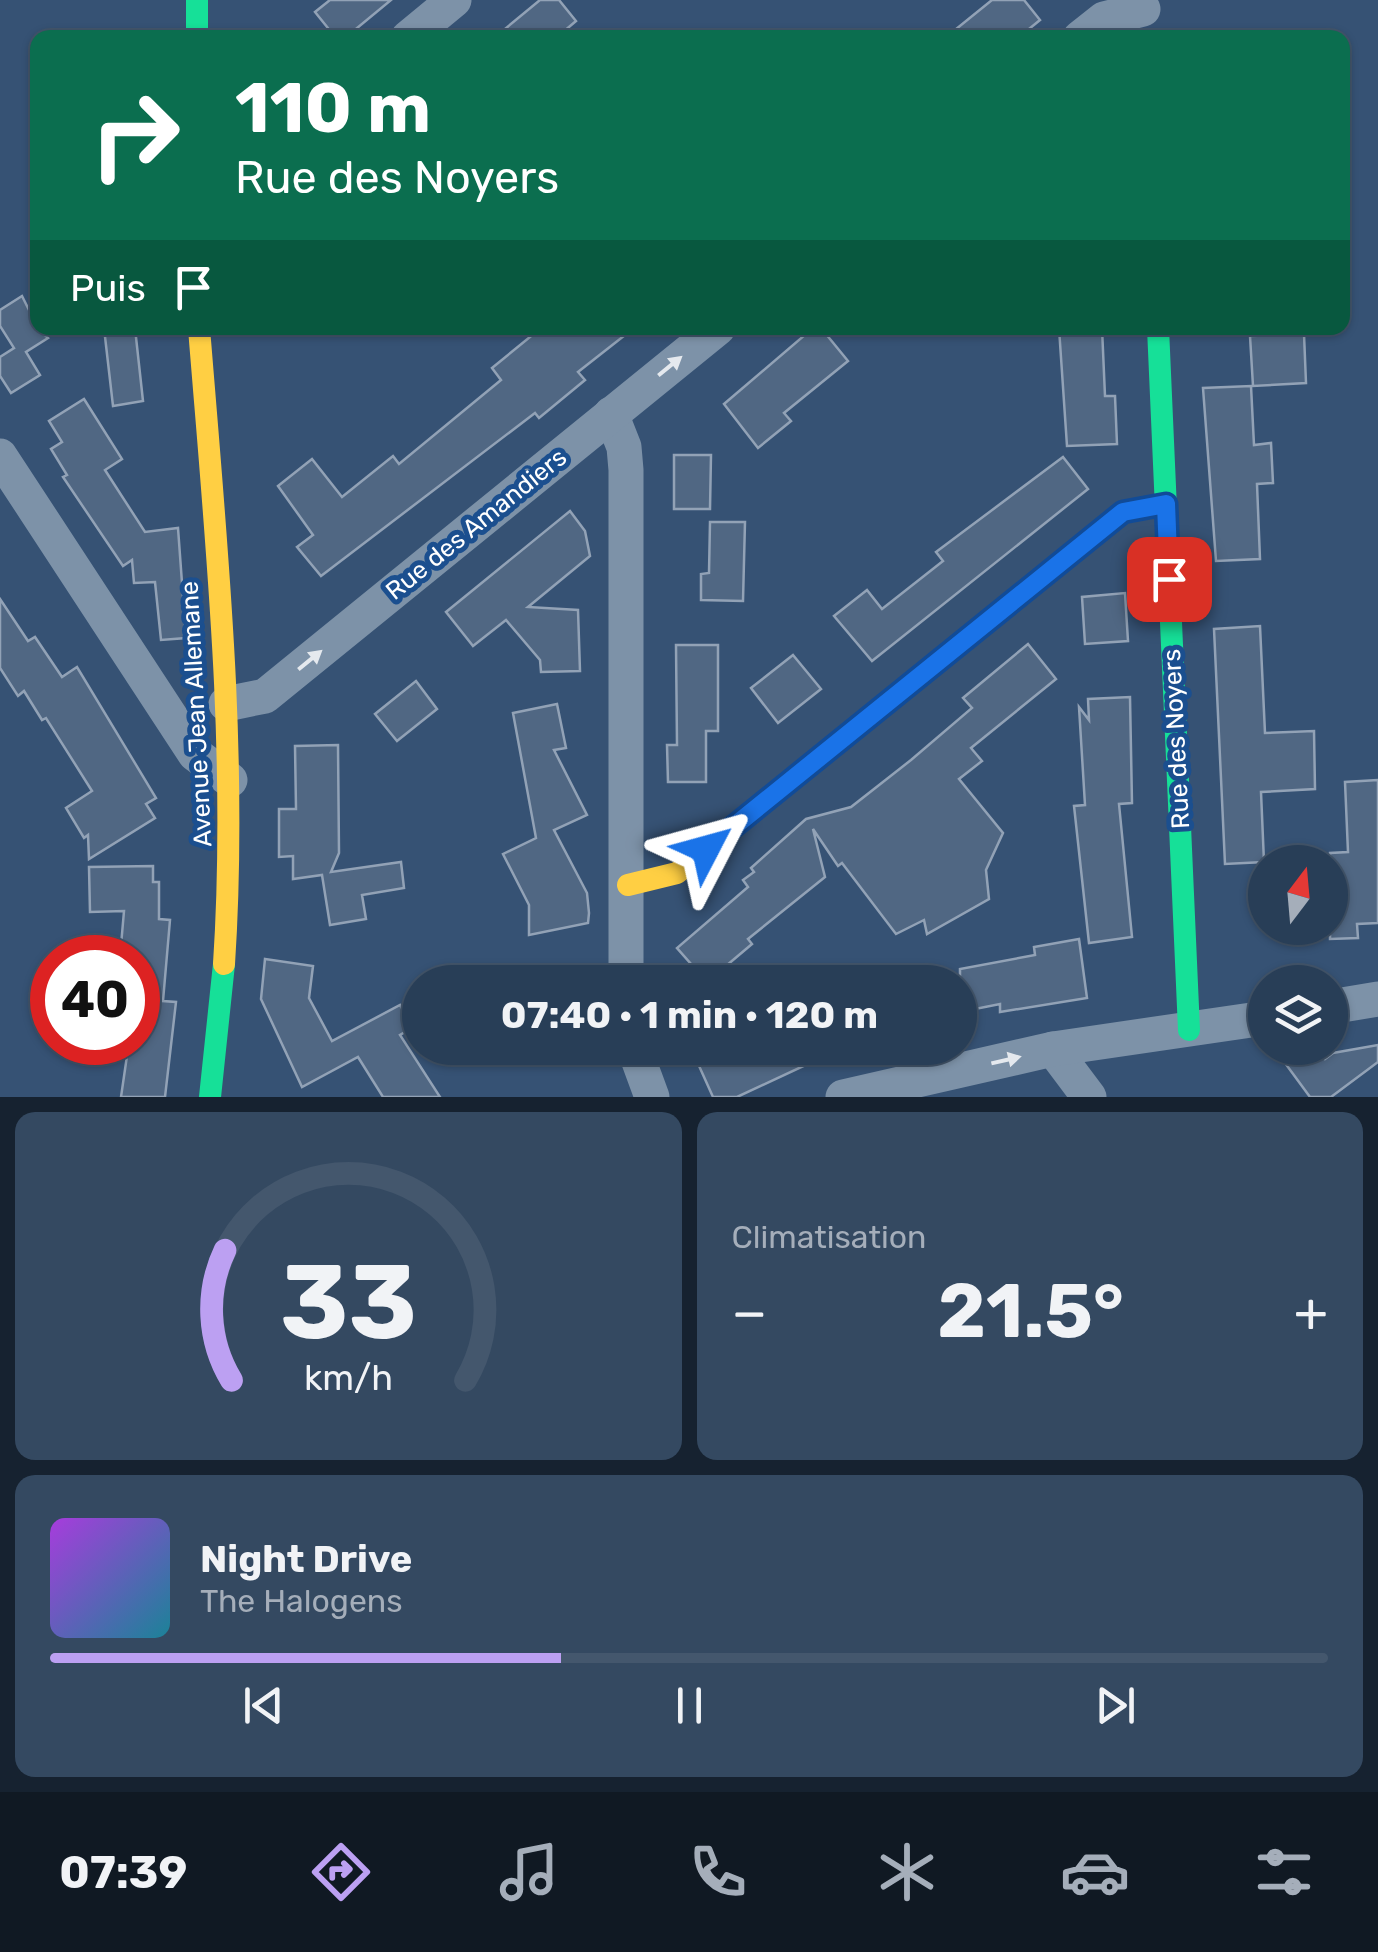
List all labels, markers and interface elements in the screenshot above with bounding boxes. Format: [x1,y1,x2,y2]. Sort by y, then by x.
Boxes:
text: 110 m [235,67,431,150]
icon: right [70,70,200,200]
text: Rue des Noyers [235,151,559,204]
icon: arrive [166,260,221,315]
text: Puis [70,265,146,311]
one-way arrow [658,356,683,377]
street label: Rue des Amandiers [380,442,572,606]
pin [1127,537,1212,622]
icon: arrive [1142,552,1197,607]
street label: Avenue Jean Allemane [175,580,217,848]
street label: Rue des Noyers [1157,648,1195,830]
one-way arrow [297,650,322,671]
position arrow [654,797,758,901]
north arrow [1248,845,1348,945]
map controls [1248,845,1348,1065]
speed limit sign: 40 [30,935,160,1065]
button: layers [1248,965,1348,1065]
text: 07:40 · 1 min · 120 m [501,992,878,1038]
one-way arrow [991,1052,1022,1067]
text: Climatisation [732,1218,926,1256]
text: 33 [280,1241,417,1364]
text: 21.5° [937,1267,1124,1356]
text: − [732,1280,767,1345]
text: + [1294,1280,1328,1345]
text: km/h [304,1357,393,1399]
text: Night Drive [200,1536,412,1582]
text: The Halogens [200,1582,403,1620]
icon: previous [236,1678,291,1733]
icon: pause [662,1678,717,1733]
icon: next [1088,1678,1143,1733]
icon: directions [306,1837,376,1907]
icon: music [494,1837,564,1907]
icon: phone [683,1837,753,1907]
icon: climate [872,1837,942,1907]
icon: car [1060,1837,1130,1907]
icon: filters [1249,1837,1319,1907]
text: 07:39 [59,1846,187,1899]

